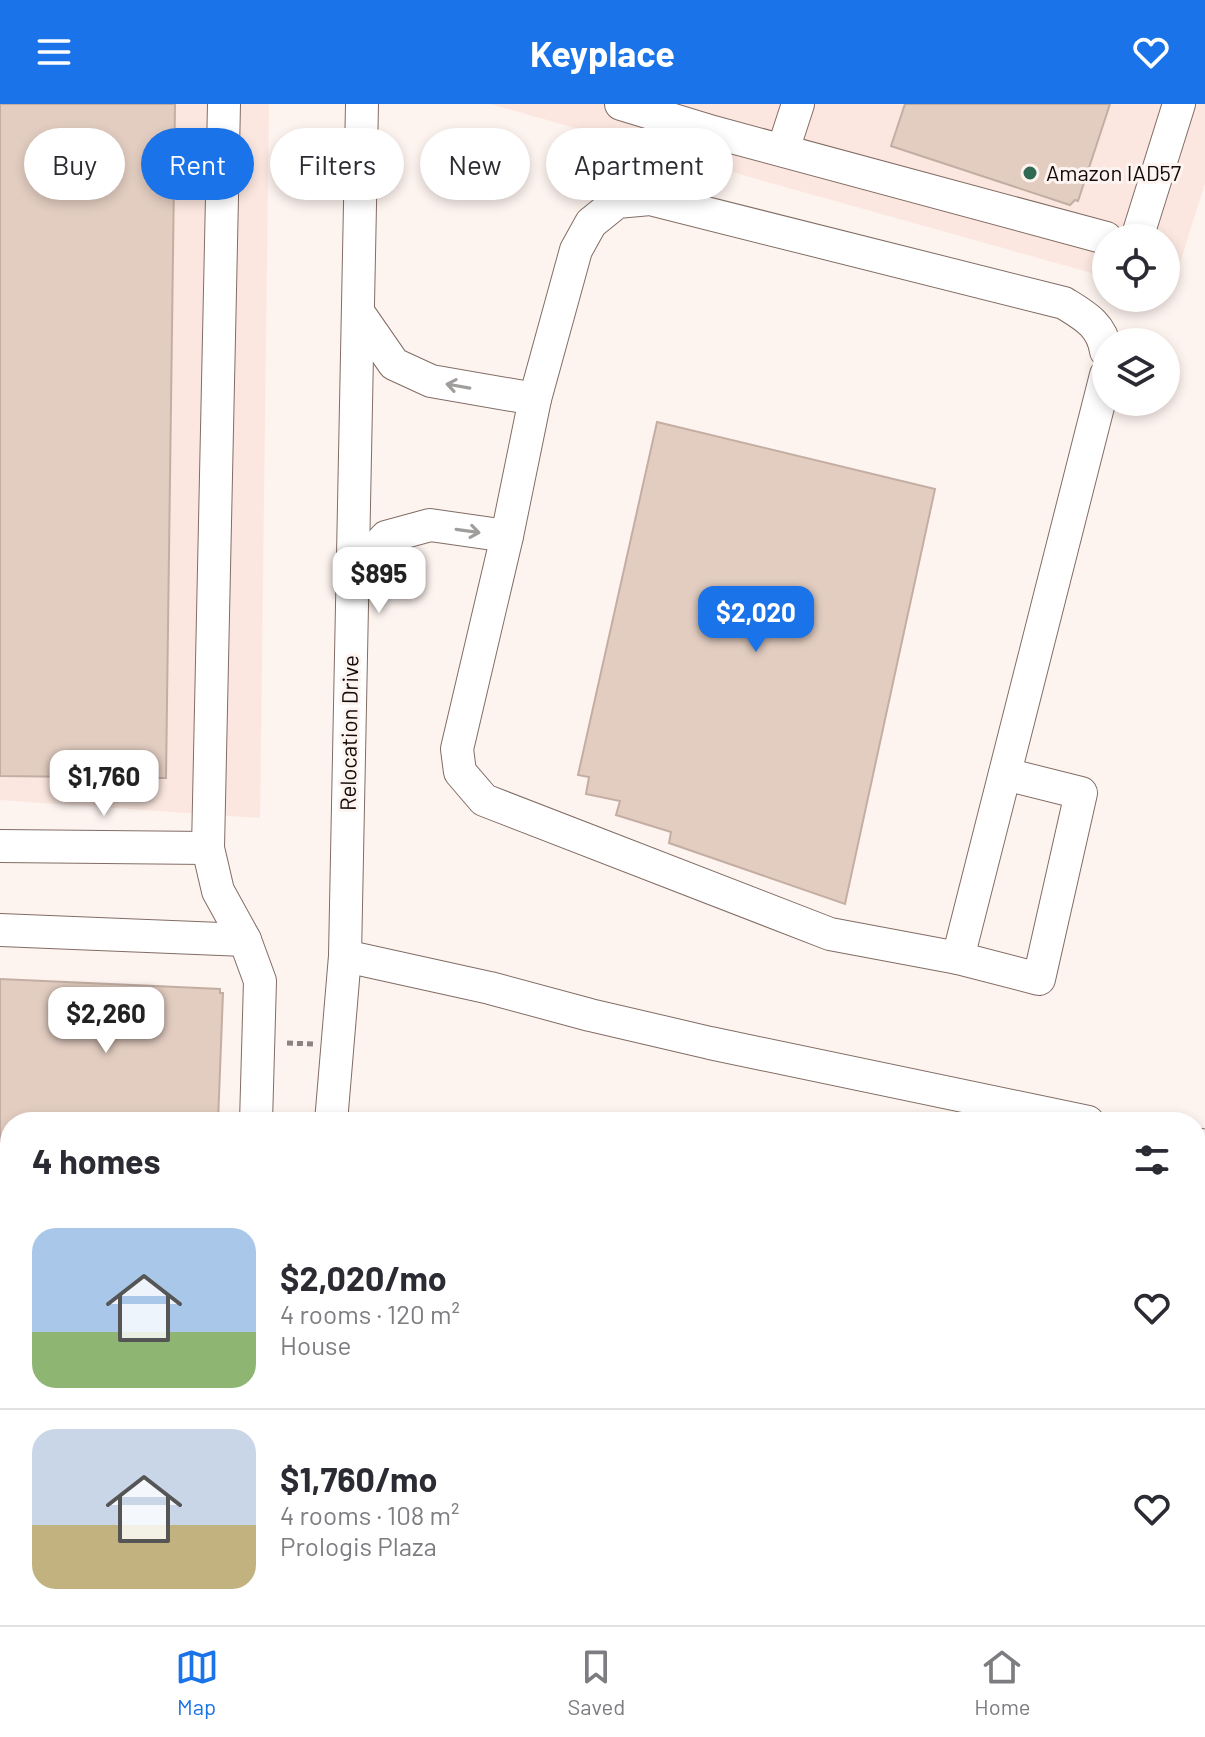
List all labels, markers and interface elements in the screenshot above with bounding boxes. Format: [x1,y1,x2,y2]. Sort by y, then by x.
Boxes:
icon: menu [32,30,76,74]
icon: heart [1129,30,1173,74]
text: Keyplace [530,31,675,74]
chip: Buy [24,128,125,200]
chip: Rent [141,128,254,200]
chip: Filters [270,128,404,200]
chip: New [420,128,530,200]
chip: Apartment [546,128,733,200]
place label: Amazon IAD57 [1046,159,1181,185]
marker: Amazon IAD57 [1021,164,1039,182]
map controls [1092,224,1180,416]
button: locate [1092,224,1180,312]
button: layers [1092,328,1180,416]
one-way arrow [446,377,472,392]
one-way arrow [455,524,480,539]
pin: $895 [332,547,426,615]
text: $895 [351,557,407,588]
pin: $2,020 [691,586,821,654]
text: $2,020 [716,596,796,627]
street label: Relocation Drive [334,655,362,811]
pin: $1,760 [39,750,169,818]
text: $1,760 [68,760,140,791]
pin: $2,260 [41,987,171,1055]
text: $2,260 [66,997,146,1028]
icon: filters [1130,1138,1174,1182]
text: 4 homes [32,1140,161,1181]
text: $2,020/mo [280,1257,447,1298]
icon: home [96,1260,192,1356]
icon: heart [1130,1286,1174,1330]
text: 4 rooms · 120 m² [280,1298,460,1329]
text: House [280,1329,351,1360]
text: $1,760/mo [280,1458,437,1499]
icon: home [96,1461,192,1557]
icon: heart [1130,1487,1174,1531]
text: 4 rooms · 108 m² [280,1499,460,1530]
text: Prologis Plaza [280,1530,437,1561]
tab: Map [175,1645,219,1719]
tab: Saved [568,1645,625,1719]
tab: Home [974,1645,1030,1719]

